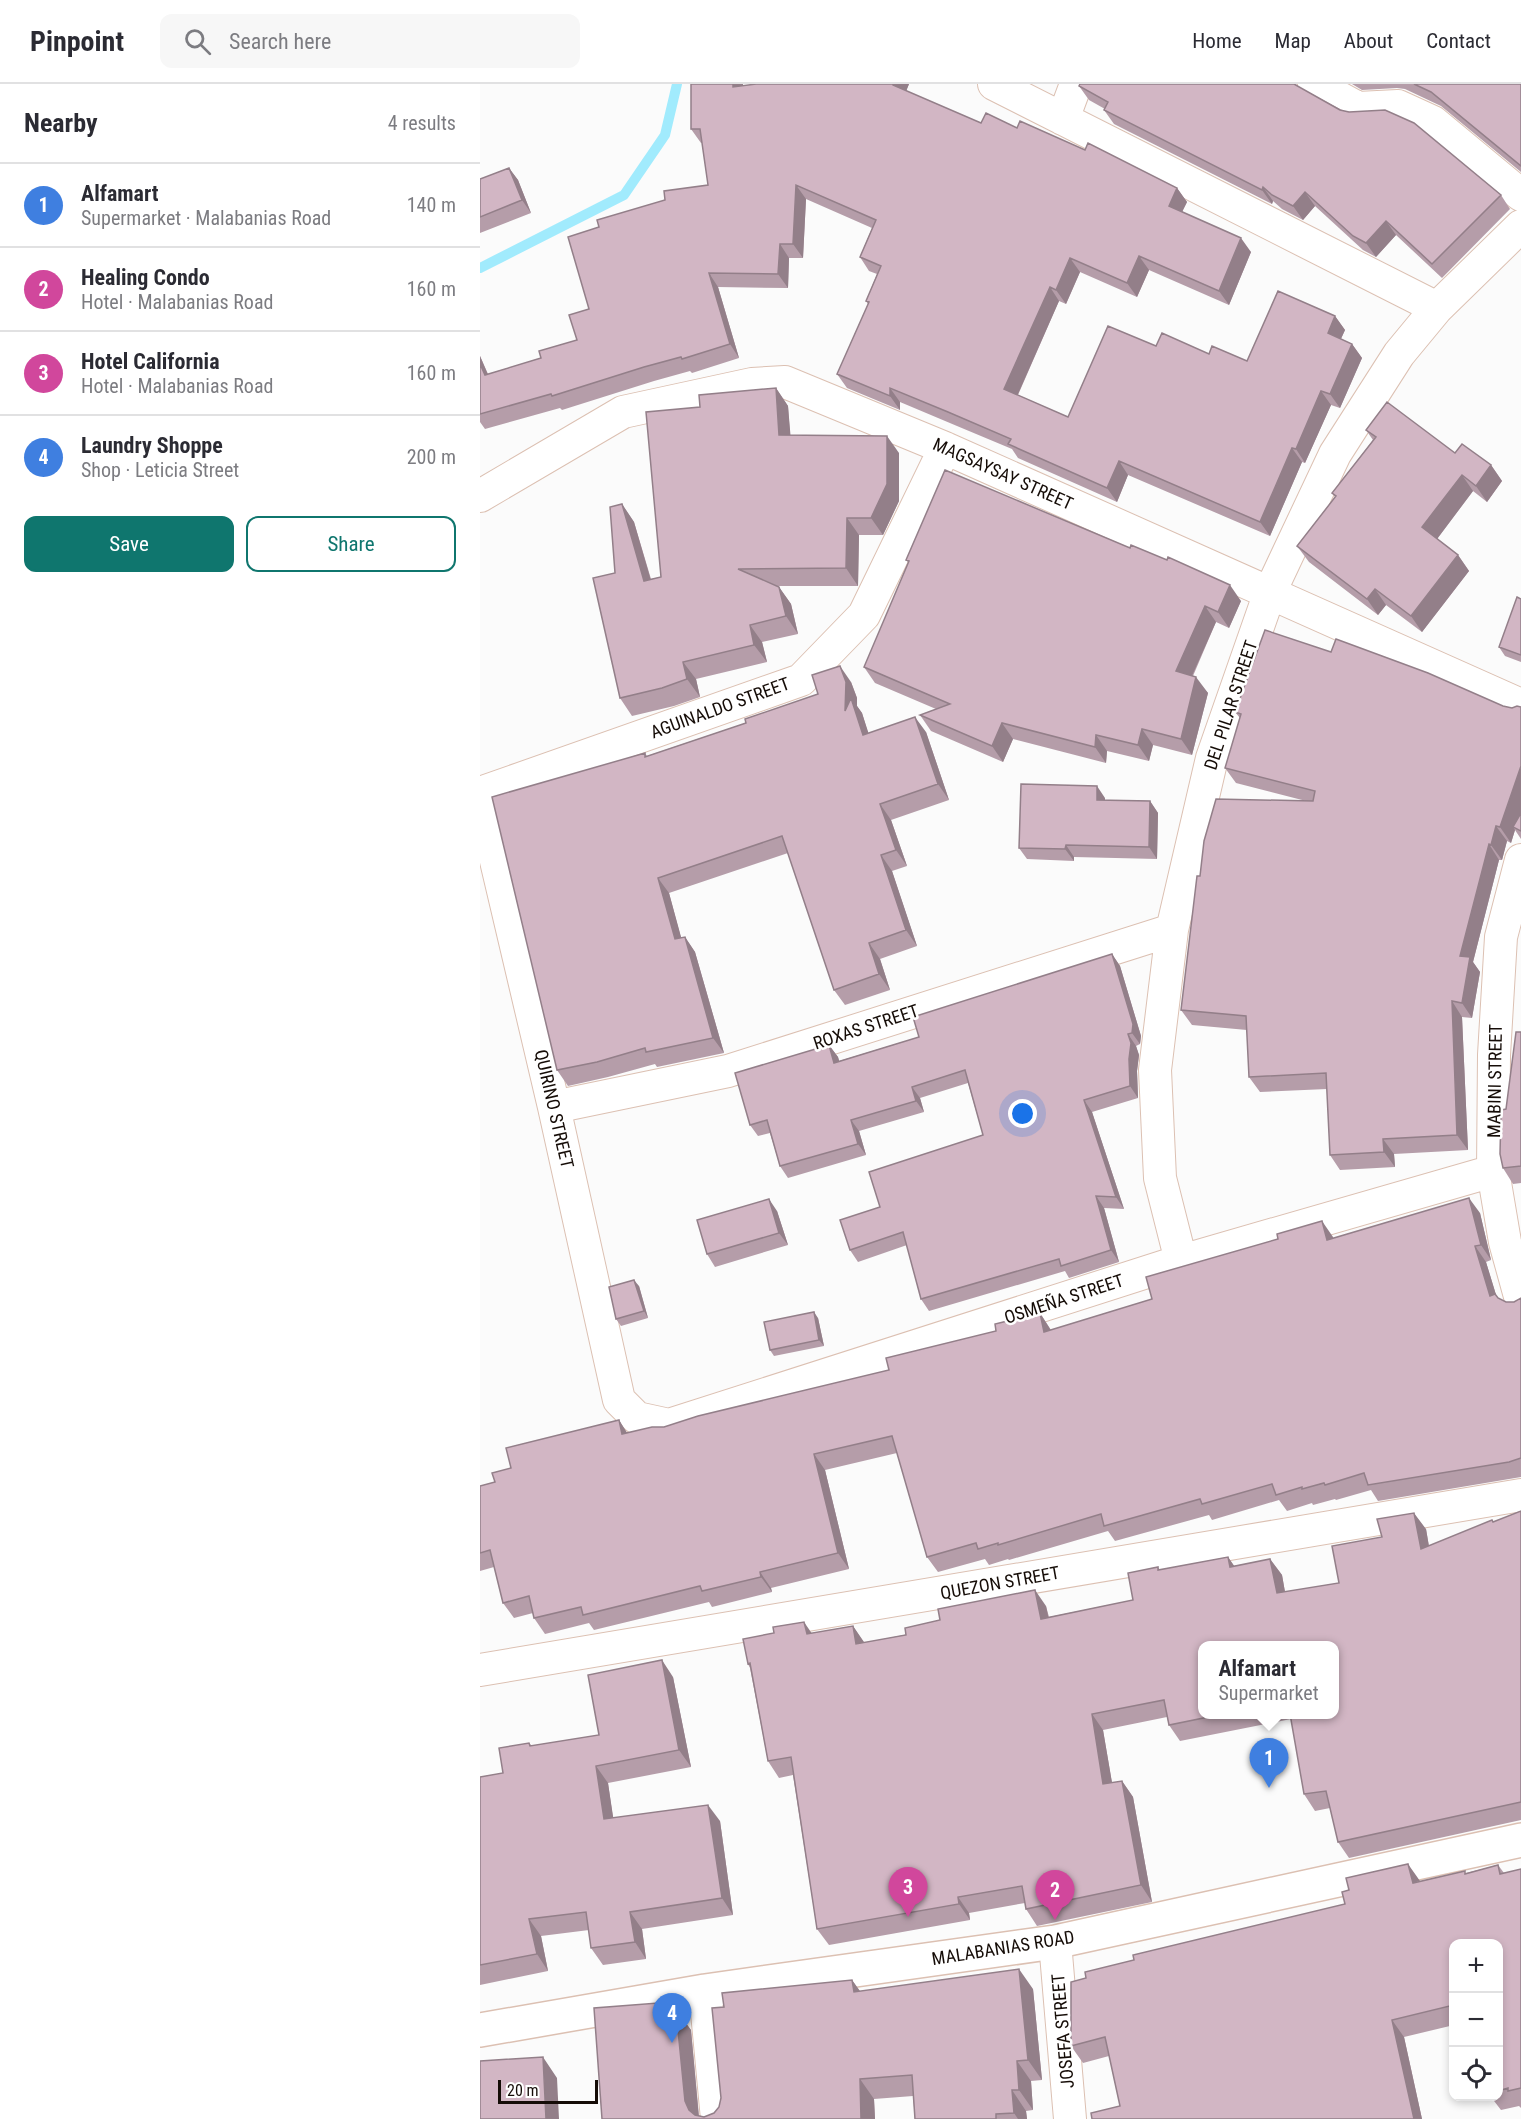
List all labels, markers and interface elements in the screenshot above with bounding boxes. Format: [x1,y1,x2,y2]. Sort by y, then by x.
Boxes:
search box [160,14,580,68]
text: Pinpoint [30,25,124,58]
icon: search [181,25,214,58]
text: Search here [229,29,331,54]
text: Home [1192,29,1242,53]
text: Map [1275,29,1311,53]
text: About [1344,29,1393,53]
text: Contact [1426,29,1491,53]
text: Nearby [24,108,98,138]
text: 4 results [388,111,456,135]
text: Alfamart [81,181,159,206]
text: 1 [38,193,49,217]
text: 140 m [407,193,456,217]
text: Supermarket · Malabanias Road [81,206,331,230]
text: Healing Condo [81,265,210,290]
text: 2 [38,277,49,301]
text: 160 m [407,277,456,301]
text: Hotel · Malabanias Road [81,290,273,314]
text: Hotel California [81,349,220,374]
text: 3 [38,361,49,385]
text: 160 m [407,361,456,385]
text: Hotel · Malabanias Road [81,374,273,398]
text: Laundry Shoppe [81,433,223,458]
street label: MAGSAYSAY STREET [930,433,1076,514]
text: 4 [38,445,49,469]
text: 200 m [407,445,456,469]
text: Shop · Leticia Street [81,458,239,482]
button: Save [24,516,234,572]
button: Share [246,516,456,572]
street label: DEL PILAR STREET [1200,637,1261,772]
street label: AGUINALDO STREET [647,673,792,742]
street label: ROXAS STREET [810,1000,921,1053]
street label: MABINI STREET [1483,1024,1506,1138]
street label: QUIRINO STREET [531,1047,578,1170]
your location [1008,1099,1037,1128]
street label: OSMEÑA STREET [1002,1269,1126,1328]
street label: QUEZON STREET [939,1562,1061,1603]
popup [1198,1641,1339,1719]
text: Alfamart [1218,1656,1296,1681]
text: Supermarket [1218,1681,1319,1705]
pin: 1 [1250,1738,1288,1788]
pin: 3 [888,1868,928,1917]
pin: 2 [1036,1870,1074,1920]
street label: MALABANIAS ROAD [930,1926,1076,1969]
map controls [1449,1939,1503,2101]
button: + [1449,1939,1503,1993]
street label: JOSEFA STREET [1047,1973,1078,2089]
button: − [1449,1993,1503,2047]
pin: 4 [652,1994,692,2043]
button: locate [1449,2047,1503,2101]
scale bar [498,2077,598,2104]
text: 20 m [507,2081,539,2100]

